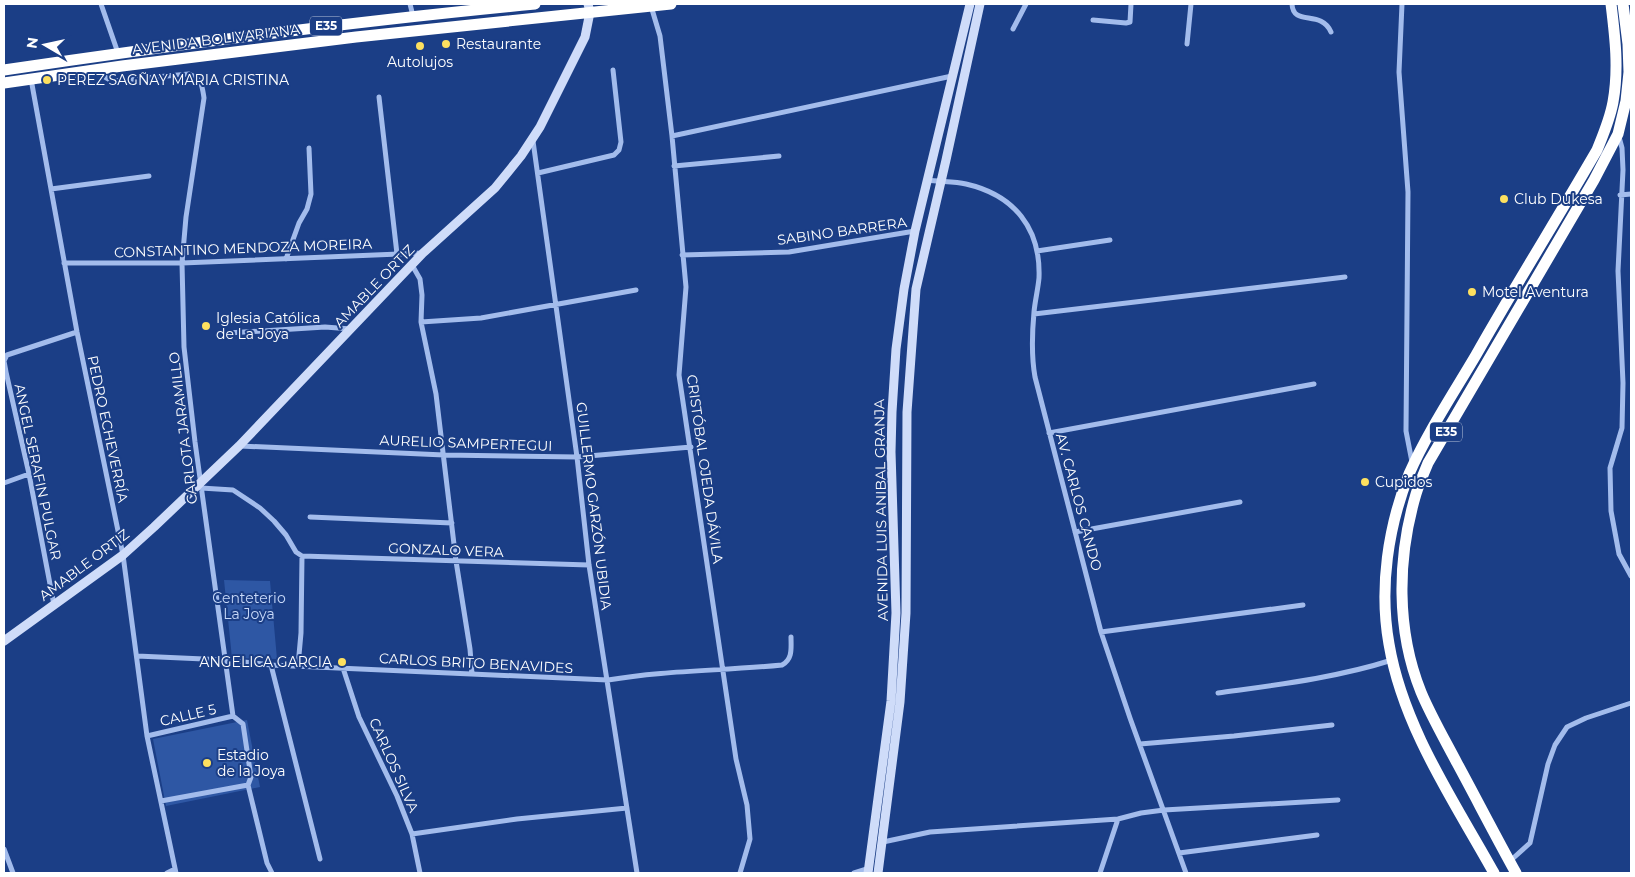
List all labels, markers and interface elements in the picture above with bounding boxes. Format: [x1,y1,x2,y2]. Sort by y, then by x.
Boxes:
road number: E35 [310,16,342,36]
north arrow [20,20,70,70]
street label: AVENIDA BOLIVARIANA [131,20,302,58]
place label: Restaurante [456,35,541,53]
text: N [22,36,42,50]
marker: Restaurante [440,38,452,50]
marker: Autolujos [414,40,426,52]
place label: Autolujos [387,53,453,71]
place label: PEREZ SAGÑAY MARIA CRISTINA [57,71,290,89]
marker: PEREZ SAGÑAY MARIA CRISTINA [41,74,53,86]
place label: Club Dukesa [1514,190,1603,208]
marker: Club Dukesa [1498,193,1510,205]
street label: SABINO BARRERA [776,213,909,249]
street label: CONSTANTINO MENDOZA MOREIRA [114,234,373,261]
street label: AMABLE ORTIZ [330,241,418,331]
place label: Motel Aventura [1482,283,1589,301]
marker: Motel Aventura [1466,286,1478,298]
place label: Iglesia Católica de La Joya [216,309,321,343]
marker: Iglesia Católica de La Joya [200,320,212,332]
street label: CARLOTA JARAMILLO [165,351,201,505]
street label: PEDRO ECHEVERRÍA [84,354,133,505]
street label: CRISTÓBAL OJEDA DÁVILA [683,373,727,566]
street label: ANGEL SERAFIN PULGAR [10,382,66,562]
street label: AVENIDA LUIS ANIBAL GRANJA [870,398,892,621]
street label: GUILLERMO GARZÓN UBIDIA [572,401,616,612]
road number: E35 [1430,422,1462,442]
street label: AURELIO SAMPERTEGUI [379,431,553,455]
street label: AV. CARLOS CANDO [1052,431,1106,573]
place label: Cupidos [1375,473,1433,491]
marker: Cupidos [1359,476,1371,488]
street label: AMABLE ORTIZ [35,525,133,605]
street label: GONZALO VERA [388,539,505,561]
park label: Centeterio La Joya [212,589,286,623]
street label: CARLOS BRITO BENAVIDES [379,649,573,677]
place label: ANGELICA GARCIA [199,653,333,671]
marker: ANGELICA GARCIA [336,656,348,668]
street label: CALLE 5 [158,700,218,730]
street label: CARLOS SILVA [365,715,423,816]
place label: Estadio de la Joya [217,746,285,780]
marker: Estadio de la Joya [201,757,213,769]

